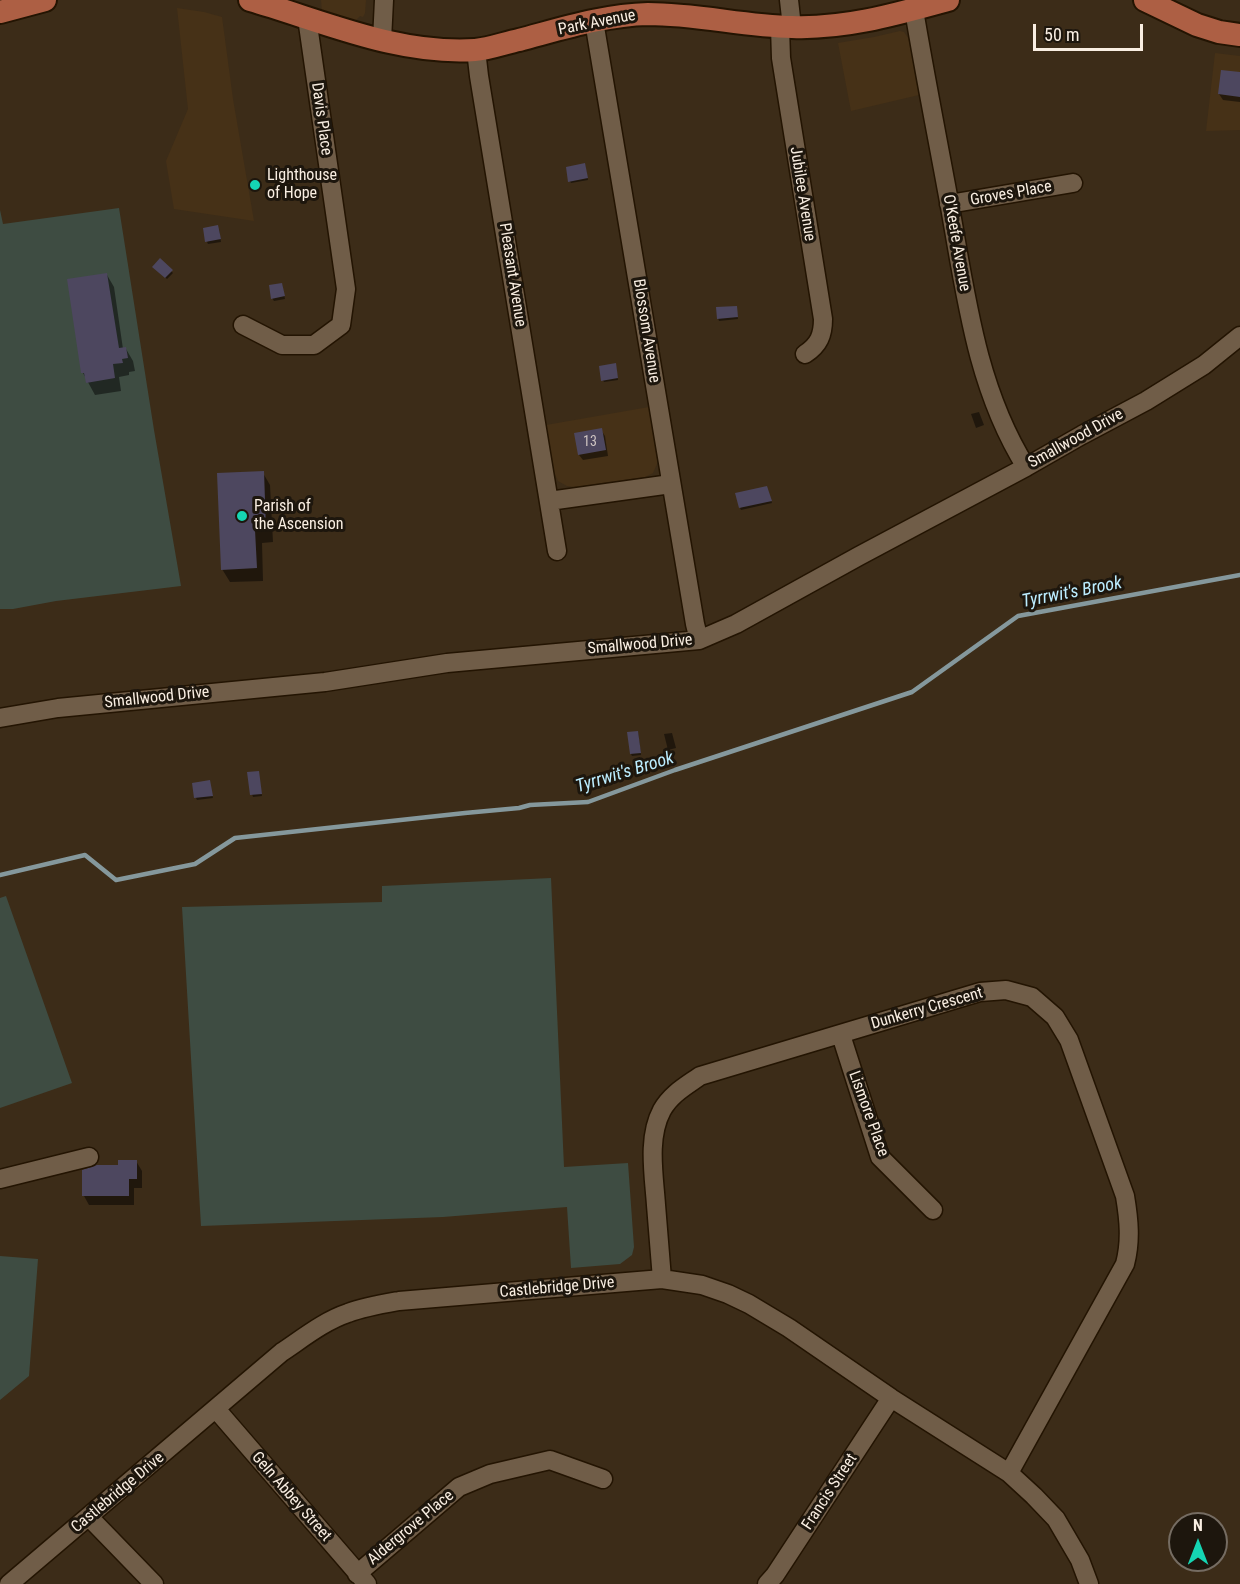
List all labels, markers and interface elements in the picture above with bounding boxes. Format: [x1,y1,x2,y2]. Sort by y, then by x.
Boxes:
street label: Park Avenue [557,6,637,40]
scale bar [1036,12,1146,50]
text: 50 m [1044,24,1079,45]
street label: Davis Place [306,81,336,157]
street label: Jubilee Avenue [785,145,819,243]
place label: Lighthouse of Hope [267,166,337,204]
street label: Groves Place [969,177,1053,211]
marker: Lighthouse of Hope [248,178,262,192]
street label: O'Keefe Avenue [938,193,974,293]
street label: Pleasant Avenue [494,222,530,328]
street label: Blossom Avenue [628,278,664,384]
street label: Smallwood Drive [1025,405,1127,473]
house number: 13 [583,434,597,450]
place label: Parish of the Ascension [254,497,344,535]
marker: Parish of the Ascension [235,509,249,523]
water label: Tyrrwit's Brook [1020,573,1124,613]
street label: Smallwood Drive [587,631,693,659]
street label: Smallwood Drive [104,683,210,713]
water label: Tyrrwit's Brook [573,748,677,798]
street label: Dunkerry Crescent [869,984,985,1034]
street label: Lismore Place [844,1069,892,1159]
street label: Castlebridge Drive [499,1273,615,1303]
street label: Geln Abbey Street [247,1448,335,1546]
street label: Castlebridge Drive [68,1449,168,1537]
street label: Francis Street [798,1450,862,1534]
street label: Aldergrove Place [364,1486,458,1570]
north arrow [1168,1512,1228,1572]
text: N [1193,1516,1203,1535]

